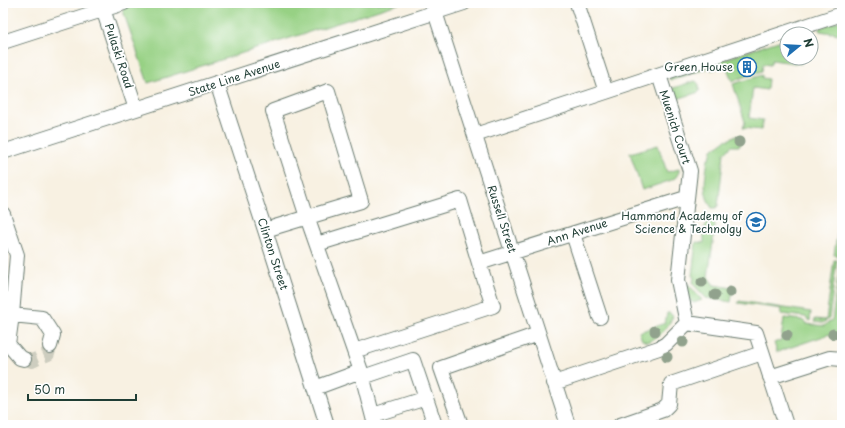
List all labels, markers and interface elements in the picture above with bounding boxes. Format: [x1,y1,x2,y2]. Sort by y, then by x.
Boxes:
street label: Pulaski Road [101,21,138,91]
north arrow [779,26,819,66]
text: N [800,36,819,50]
street label: State Line Avenue [186,55,282,100]
building icon: Green House [736,56,758,78]
place label: Green House [664,58,733,75]
street label: Muenich Court [655,87,696,167]
street label: Russell Street [483,183,522,256]
place label: Hammond Academy of Science & Technolgy [621,207,744,237]
school or university icon: Hammond Academy of Science & Technolgy [745,211,767,233]
street label: Ann Avenue [544,214,609,249]
street label: Clinton Street [254,216,293,293]
scale bar [28,376,136,402]
text: 50 m [34,380,65,398]

